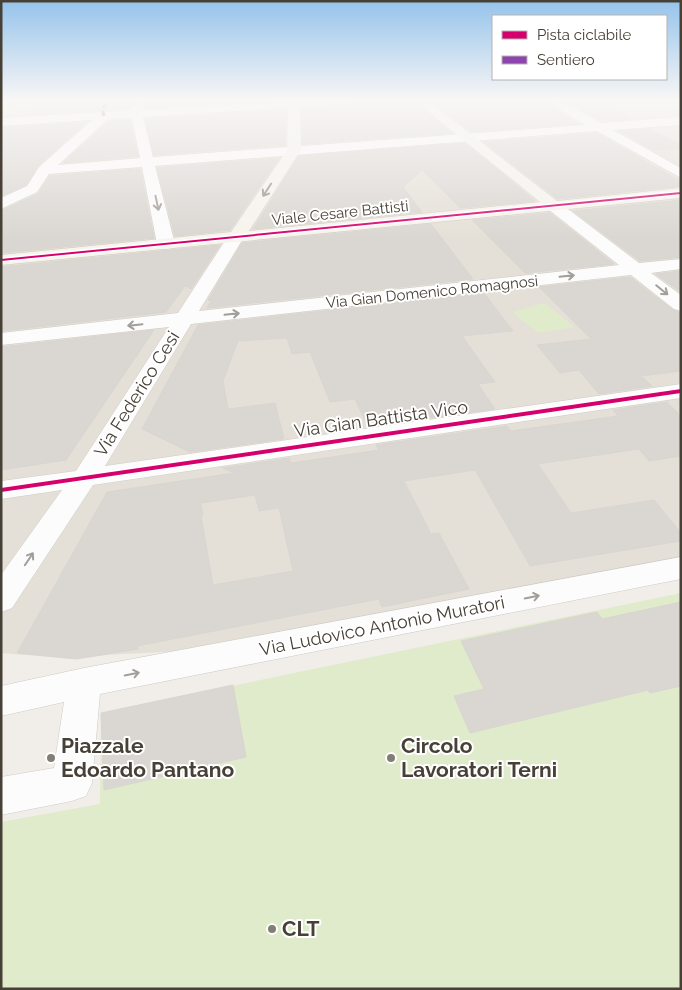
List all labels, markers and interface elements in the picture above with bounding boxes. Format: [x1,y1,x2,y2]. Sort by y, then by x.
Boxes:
legend [492,15,667,80]
text: Pista ciclabile [537,26,631,44]
text: Sentiero [537,51,595,69]
one-way arrow [262,183,272,197]
one-way arrow [153,195,163,211]
street label: Viale Cesare Battisti [271,197,409,229]
one-way arrow [559,271,575,281]
street label: Via Gian Domenico Romagnosi [325,272,539,312]
one-way arrow [655,284,668,295]
one-way arrow [223,309,239,319]
one-way arrow [127,320,143,330]
street label: Via Federico Cesi [90,327,184,460]
street label: Via Gian Battista Vico [293,396,469,441]
one-way arrow [24,553,34,567]
street label: Via Ludovico Antonio Muratori [257,591,506,660]
one-way arrow [523,592,539,601]
one-way arrow [123,669,139,678]
place label: Piazzale Edoardo Pantano [61,733,234,782]
place label: Circolo Lavoratori Terni [401,733,557,782]
marker: Piazzale Edoardo Pantano [45,752,57,764]
marker: Circolo Lavoratori Terni [385,752,397,764]
place label: CLT [282,916,320,941]
marker: CLT [266,923,278,935]

